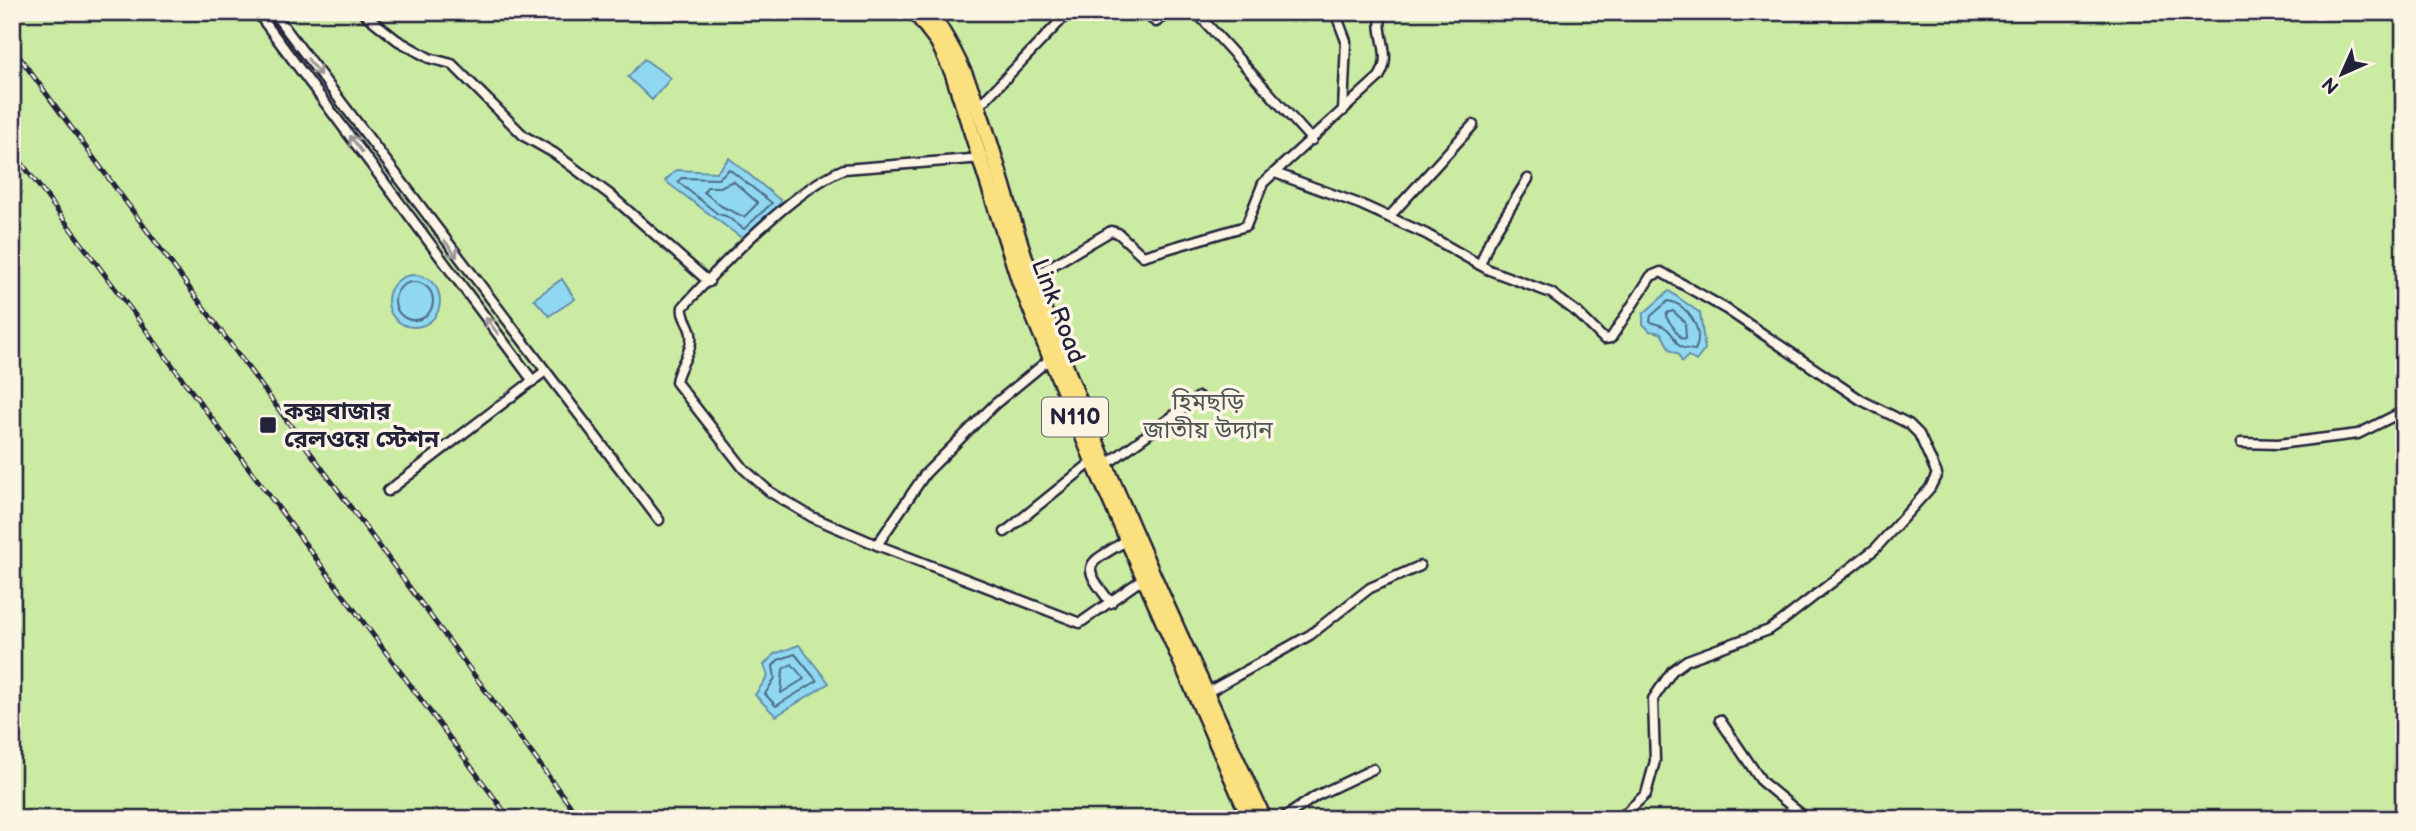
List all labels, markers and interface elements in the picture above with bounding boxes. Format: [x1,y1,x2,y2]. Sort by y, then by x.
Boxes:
north arrow [2308,38,2378,108]
one-way arrow [307,57,322,76]
text: N [2318,72,2344,98]
one-way arrow [349,134,364,153]
one-way arrow [443,239,458,258]
street label: Link Road [1025,255,1091,367]
one-way arrow [485,317,500,335]
park label: হিমছড়ি জাতীয় উদ্যান [1142,388,1273,445]
place label: কক্সবাজার রেলওয়ে স্টেশন [283,397,440,454]
road number: N110 [1042,398,1108,436]
marker: কক্সবাজার রেলওয়ে স্টেশন [258,415,278,435]

